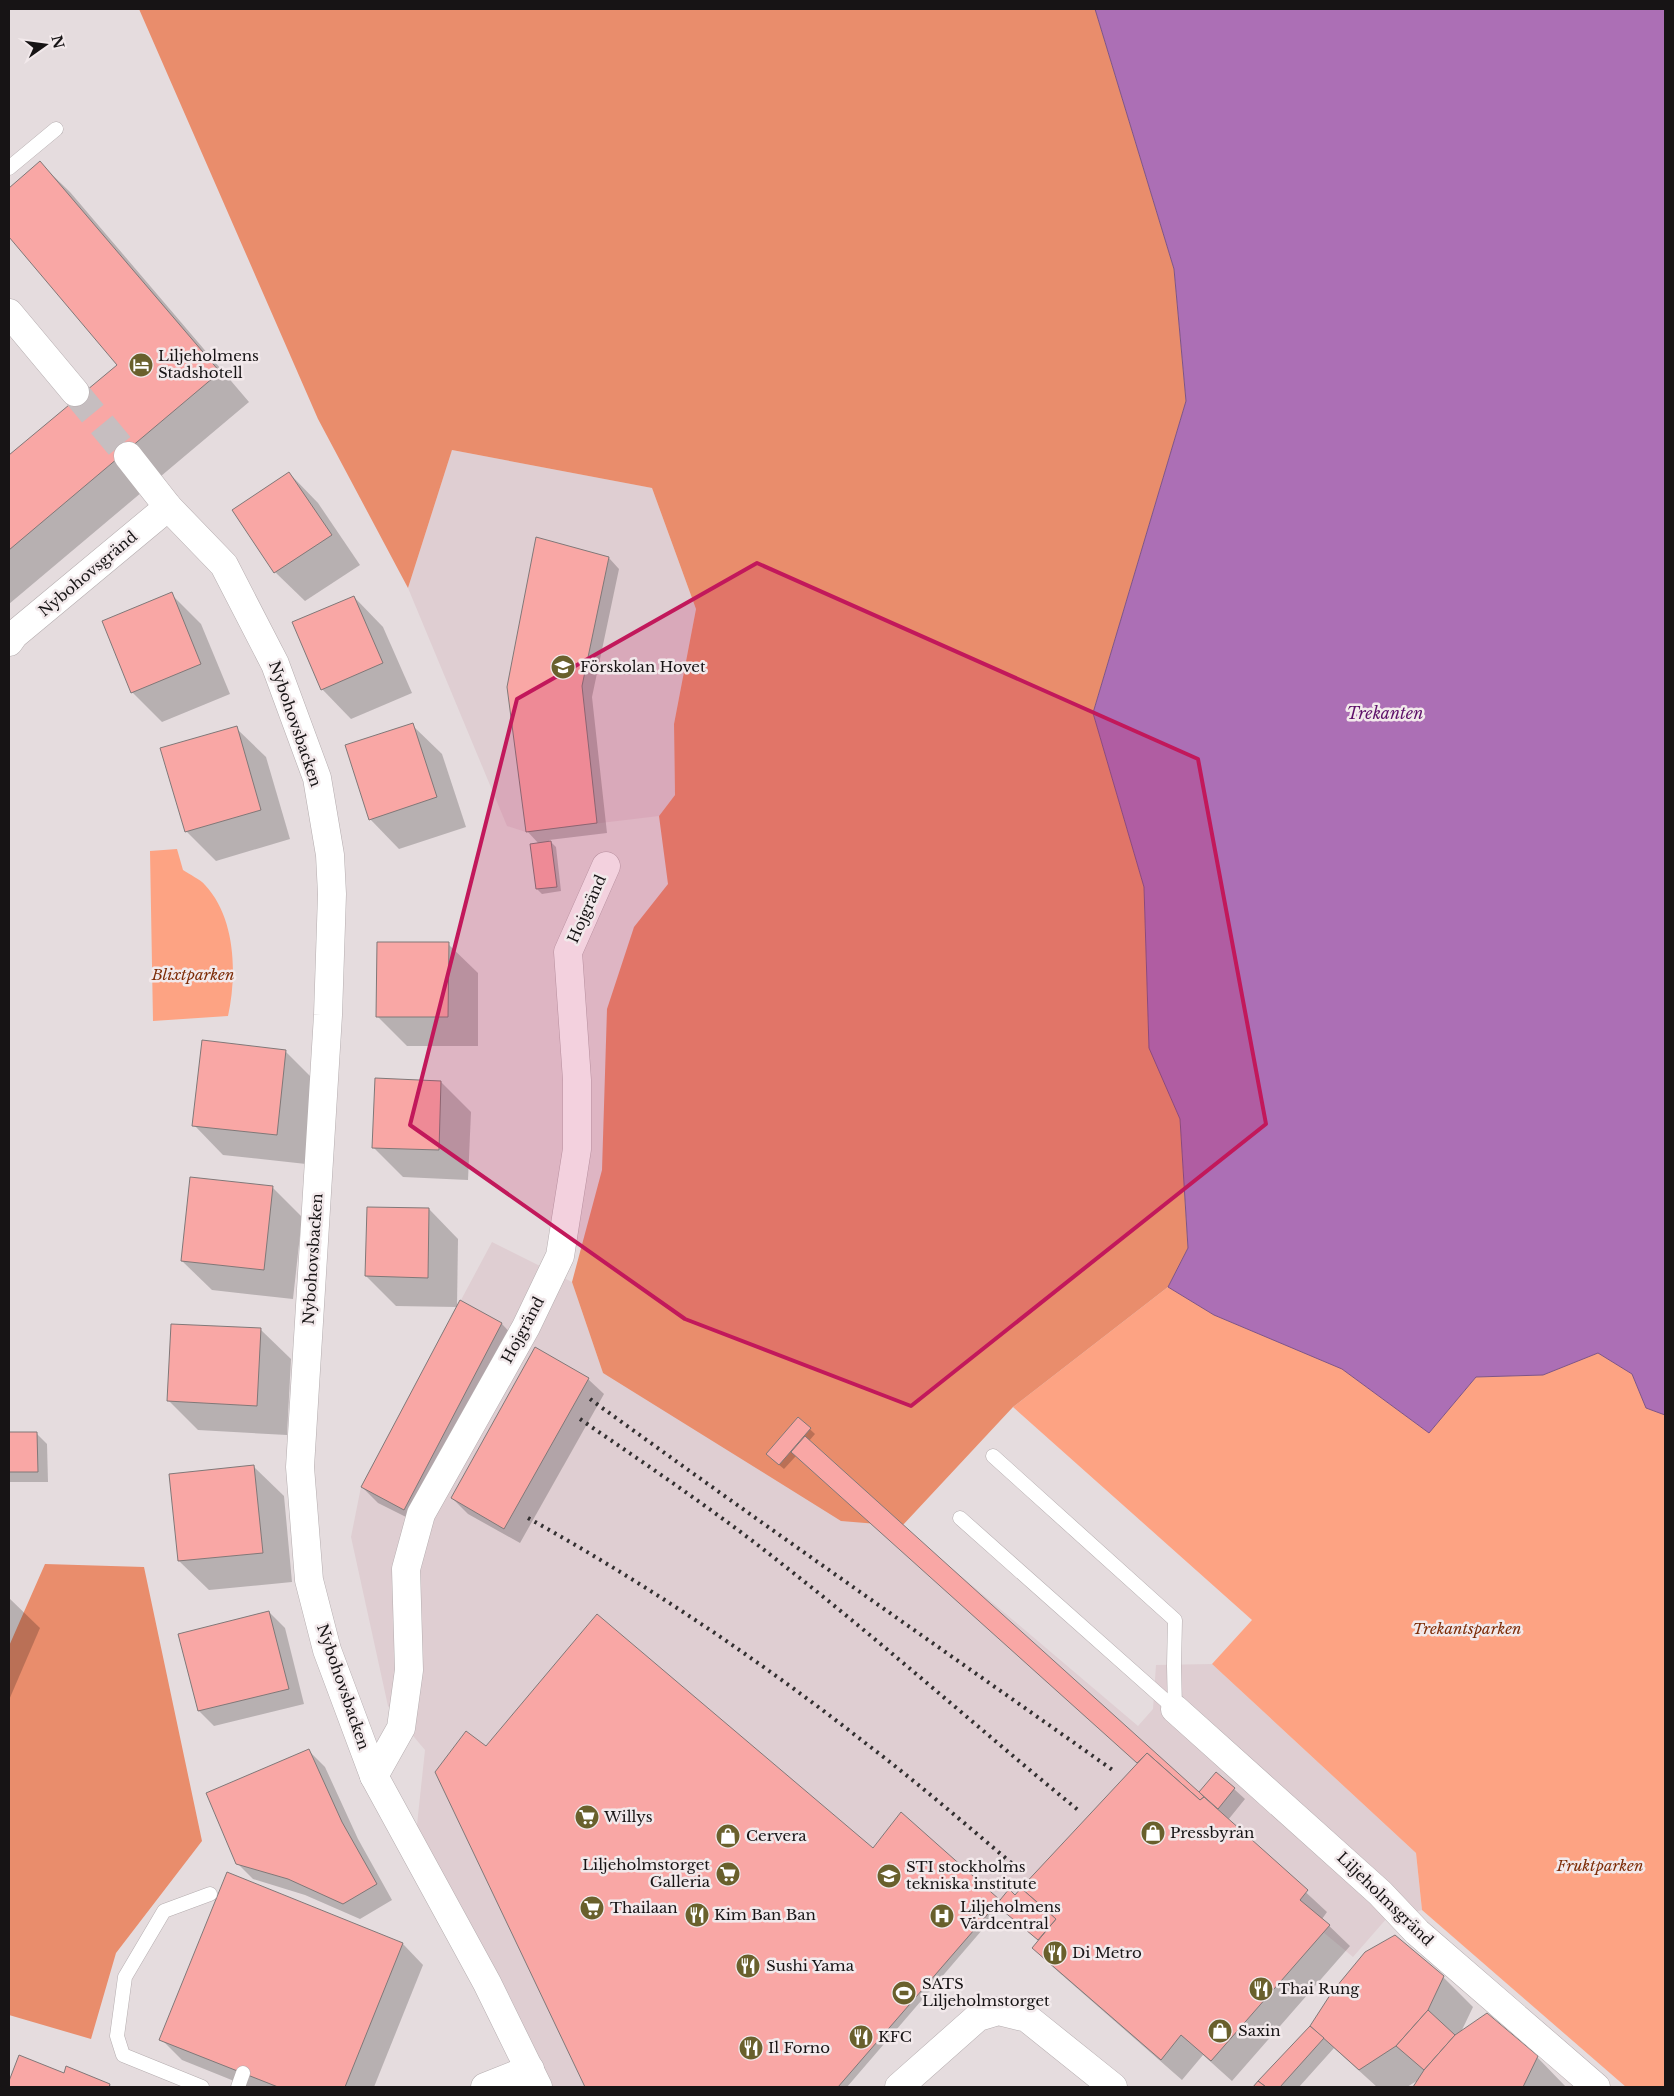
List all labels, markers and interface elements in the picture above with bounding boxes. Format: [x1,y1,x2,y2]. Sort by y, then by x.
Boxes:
north arrow [20,20,70,70]
text: N [47,33,68,50]
place label: Liljeholmens Stadshotell [158,346,259,382]
hotel icon: Liljeholmens Stadshotell [128,352,154,378]
street label: Nybohovsgränd [35,527,141,620]
school or university icon: Förskolan Hovet [550,654,576,680]
place label: Förskolan Hovet [580,657,706,676]
street label: Nybohovsbacken [265,658,326,789]
water label: Trekanten [1347,703,1423,723]
street label: Hojgränd [563,872,610,946]
park label: Blixtparken [151,965,234,984]
street label: Nybohovsbacken [298,1193,327,1325]
street label: Hojgränd [497,1293,548,1366]
park label: Trekantsparken [1413,1619,1521,1638]
street label: Nybohovsbacken [313,1621,374,1752]
supermarket icon: Willys [574,1804,600,1830]
place label: Willys [603,1807,653,1826]
shop icon: Pressbyrån [1140,1820,1166,1846]
shop icon: Cervera [715,1823,741,1849]
place label: Pressbyrån [1170,1823,1254,1842]
place label: Cervera [746,1826,807,1845]
street label: Liljeholmsgränd [1333,1848,1438,1950]
place label: Liljeholmstorget Galleria [582,1855,711,1891]
park label: Fruktparken [1556,1856,1643,1875]
place label: STI stockholms tekniska institute [906,1857,1037,1893]
supermarket icon: Liljeholmstorget Galleria [715,1861,741,1887]
school or university icon: STI stockholms tekniska institute [876,1863,902,1889]
supermarket icon: Thailaan [579,1895,605,1921]
place label: Liljeholmens Vårdcentral [959,1897,1061,1933]
place label: Thailaan [610,1898,678,1917]
restaurant icon: Kim Ban Ban [684,1902,710,1928]
hospital icon: Liljeholmens Vårdcentral [929,1903,955,1929]
place label: Kim Ban Ban [714,1905,816,1924]
restaurant icon: Di Metro [1042,1940,1068,1966]
place label: Di Metro [1072,1943,1142,1962]
restaurant icon: Sushi Yama [735,1953,761,1979]
place label: Sushi Yama [766,1956,855,1975]
place label: SATS Liljeholmstorget [922,1974,1050,2010]
restaurant icon: Thai Rung [1248,1976,1274,2002]
place label: Thai Rung [1278,1979,1360,1998]
sports icon: SATS Liljeholmstorget [891,1980,917,2006]
shop icon: Saxin [1207,2018,1233,2044]
place label: Saxin [1238,2021,1281,2040]
restaurant icon: KFC [848,2024,874,2050]
place label: KFC [878,2027,912,2046]
restaurant icon: Il Forno [738,2035,764,2061]
place label: Il Forno [768,2038,830,2057]

